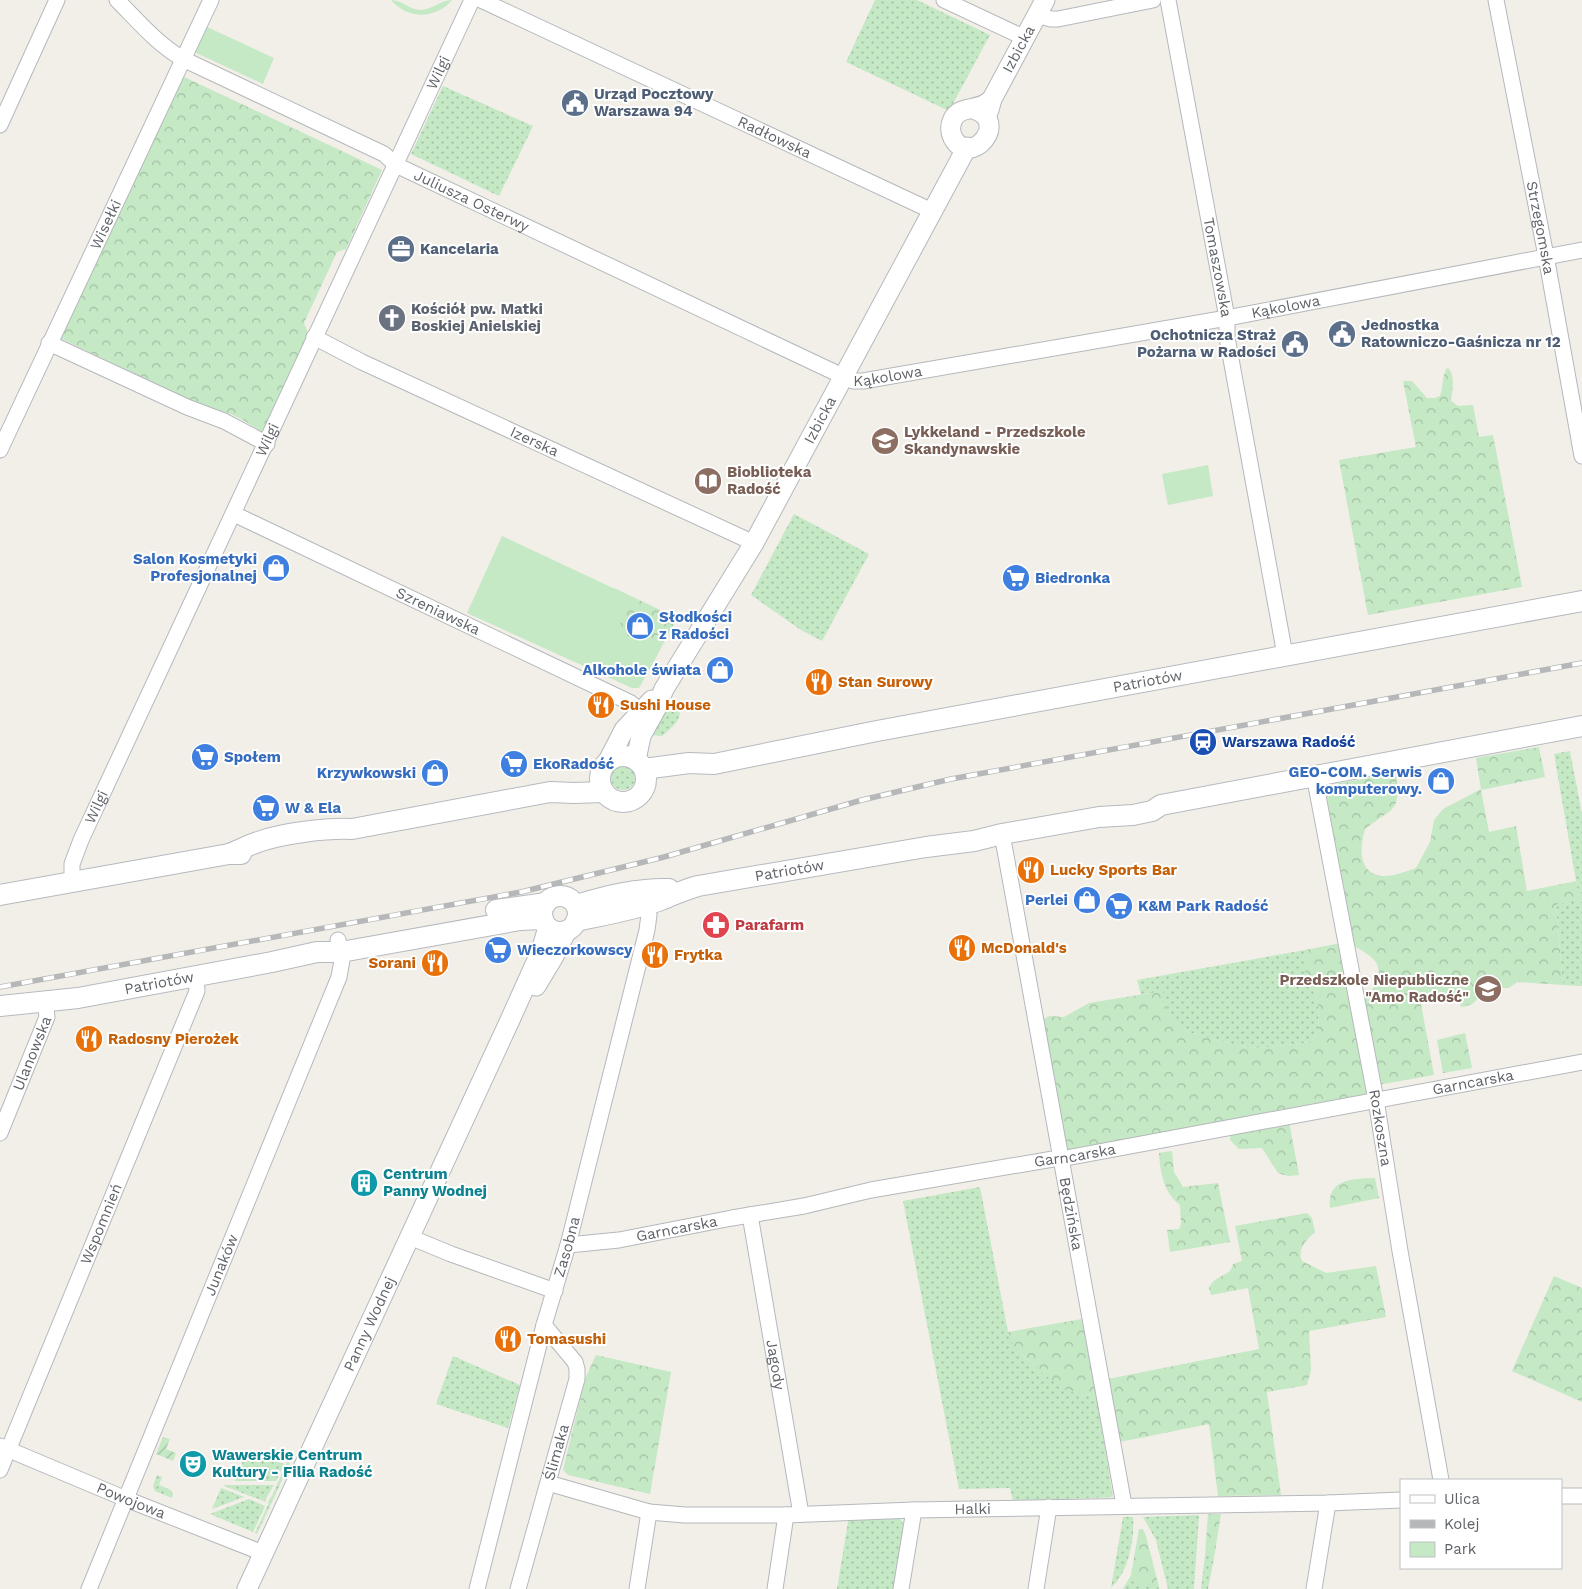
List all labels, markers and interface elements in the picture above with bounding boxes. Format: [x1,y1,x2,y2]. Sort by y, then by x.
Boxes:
street label: Izbicka [999,22,1039,76]
street label: Wilgi [423,53,454,92]
place label: Urząd Pocztowy Warszawa 94 [594,85,714,120]
public building icon: Urząd Pocztowy Warszawa 94 [560,88,590,118]
street label: Radłowska [735,112,815,162]
street label: Juliusza Osterwy [411,166,532,236]
street label: Strzegomska [1523,180,1558,276]
street label: Wisełki [86,197,125,252]
street label: Tomaszowska [1200,216,1236,319]
office icon: Kancelaria [386,234,416,264]
place label: Kancelaria [420,240,499,258]
street label: Kąkolowa [1250,291,1322,322]
place label: Kościół pw. Matki Boskiej Anielskiej [411,300,543,335]
church icon: Kościół pw. Matki Boskiej Anielskiej [377,303,407,333]
place label: Jednostka Ratowniczo-Gaśnicza nr 12 [1361,316,1561,351]
public building icon: Jednostka Ratowniczo-Gaśnicza nr 12 [1327,319,1357,349]
place label: Ochotnicza Straż Pożarna w Radości [1137,326,1276,361]
public building icon: Ochotnicza Straż Pożarna w Radości [1280,329,1310,359]
street label: Kąkolowa [853,362,924,390]
street label: Izbicka [800,393,840,447]
street label: Wilgi [252,420,283,460]
street label: Izerska [507,423,562,461]
place label: Lykkeland - Przedszkole Skandynawskie [904,423,1086,458]
school or university icon: Lykkeland - Przedszkole Skandynawskie [870,426,900,456]
place label: Bioblioteka Radość [727,463,812,498]
library icon: Bioblioteka Radość [693,466,723,496]
place label: Salon Kosmetyki Profesjonalnej [133,550,257,585]
shop icon: Salon Kosmetyki Profesjonalnej [261,553,291,583]
supermarket icon: Biedronka [1001,563,1031,593]
place label: Biedronka [1035,569,1111,587]
street label: Szreniawska [393,583,483,639]
place label: Słodkości z Radości [659,608,732,643]
shop icon: Słodkości z Radości [625,611,655,641]
shop icon: Alkohole świata [705,655,735,685]
place label: Alkohole świata [582,661,701,679]
street label: Patriotów [1112,666,1184,696]
restaurant icon: Stan Surowy [804,667,834,697]
place label: Stan Surowy [838,673,933,691]
restaurant icon: Sushi House [586,690,616,720]
place label: Sushi House [620,696,711,714]
station icon: Warszawa Radość [1188,727,1218,757]
place label: Warszawa Radość [1222,733,1356,751]
supermarket icon: Społem [190,742,220,772]
place label: Społem [224,748,281,766]
supermarket icon: EkoRadość [499,749,529,779]
place label: EkoRadość [533,755,615,773]
shop icon: Krzywkowski [420,758,450,788]
place label: GEO-COM. Serwis komputerowy. [1289,763,1422,798]
place label: Krzywkowski [317,764,416,782]
shop icon: GEO-COM. Serwis komputerowy. [1426,766,1456,796]
street label: Wilgi [81,787,112,827]
supermarket icon: W & Ela [251,793,281,823]
place label: W & Ela [285,799,341,817]
street label: Patriotów [753,855,826,885]
restaurant icon: Lucky Sports Bar [1016,855,1046,885]
place label: Lucky Sports Bar [1050,861,1178,879]
shop icon: Perlei [1072,885,1102,915]
place label: Perlei [1025,891,1068,909]
supermarket icon: K&M Park Radość [1104,891,1134,921]
place label: K&M Park Radość [1138,897,1269,915]
pharmacy icon: Parafarm [701,910,731,940]
place label: Parafarm [735,916,804,934]
restaurant icon: McDonald's [947,933,977,963]
supermarket icon: Wieczorkowscy [483,935,513,965]
place label: McDonald's [981,939,1067,957]
restaurant icon: Frytka [640,940,670,970]
place label: Wieczorkowscy [517,941,633,959]
place label: Frytka [674,946,723,964]
restaurant icon: Sorani [420,948,450,978]
place label: Sorani [369,954,416,972]
street label: Patriotów [123,968,196,998]
place label: Przedszkole Niepubliczne "Amo Radość" [1279,971,1469,1006]
school or university icon: Przedszkole Niepubliczne "Amo Radość" [1473,974,1503,1004]
street label: Ulanowska [9,1013,56,1093]
restaurant icon: Radosny Pierożek [74,1024,104,1054]
place label: Radosny Pierożek [108,1030,239,1048]
street label: Garncarska [1431,1066,1516,1099]
street label: Rozkoszna [1365,1088,1395,1168]
street label: Garncarska [1033,1140,1118,1171]
place label: Centrum Panny Wodnej [383,1165,487,1200]
building icon: Centrum Panny Wodnej [349,1168,379,1198]
street label: Będzińska [1056,1176,1087,1252]
street label: Wspomnień [77,1181,126,1267]
street label: Garncarska [635,1212,719,1245]
street label: Zasobna [550,1214,584,1279]
street label: Junaków [201,1231,242,1298]
street label: Panny Wodnej [340,1274,399,1374]
restaurant icon: Tomasushi [493,1324,523,1354]
place label: Tomasushi [527,1330,606,1348]
street label: Jagody [762,1338,789,1392]
street label: Ślimaka [539,1422,573,1483]
place label: Wawerskie Centrum Kultury - Filia Radość [212,1446,373,1481]
theatre icon: Wawerskie Centrum Kultury - Filia Radość [178,1449,208,1479]
street label: Powojowa [94,1479,169,1523]
legend [1400,1479,1562,1569]
text: Ulica [1444,1490,1481,1508]
street label: Halki [954,1500,991,1518]
text: Kolej [1444,1515,1479,1533]
text: Park [1444,1540,1477,1558]

